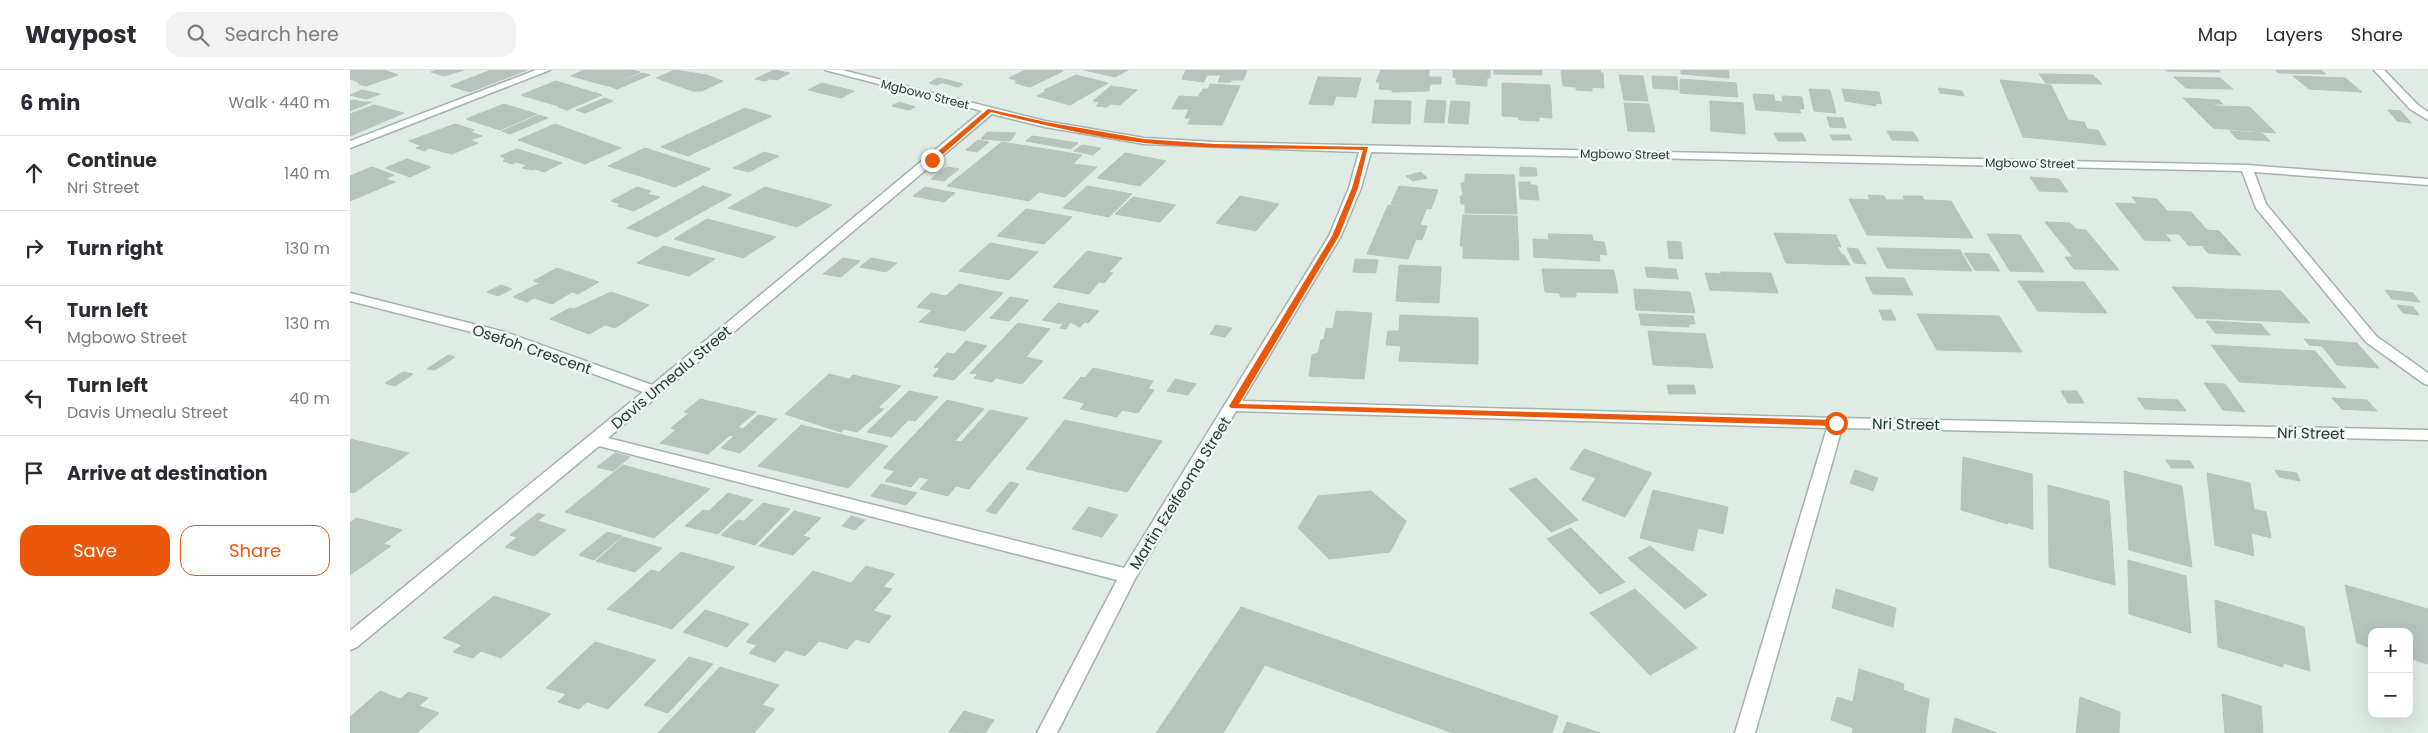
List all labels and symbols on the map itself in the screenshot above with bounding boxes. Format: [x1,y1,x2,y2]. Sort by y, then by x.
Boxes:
street label: Mgbowo Street [879,75,971,113]
street label: Mgbowo Street [1580,145,1670,163]
route end [921,149,944,172]
street label: Mgbowo Street [1985,154,2075,172]
street label: Osefoh Crescent [470,319,594,379]
street label: Davis Umealu Street [606,320,736,434]
route start [1825,412,1848,435]
street label: Martin Ezeifeoma Street [1124,413,1236,573]
street label: Nri Street [1872,413,1940,435]
street label: Nri Street [2277,422,2345,444]

